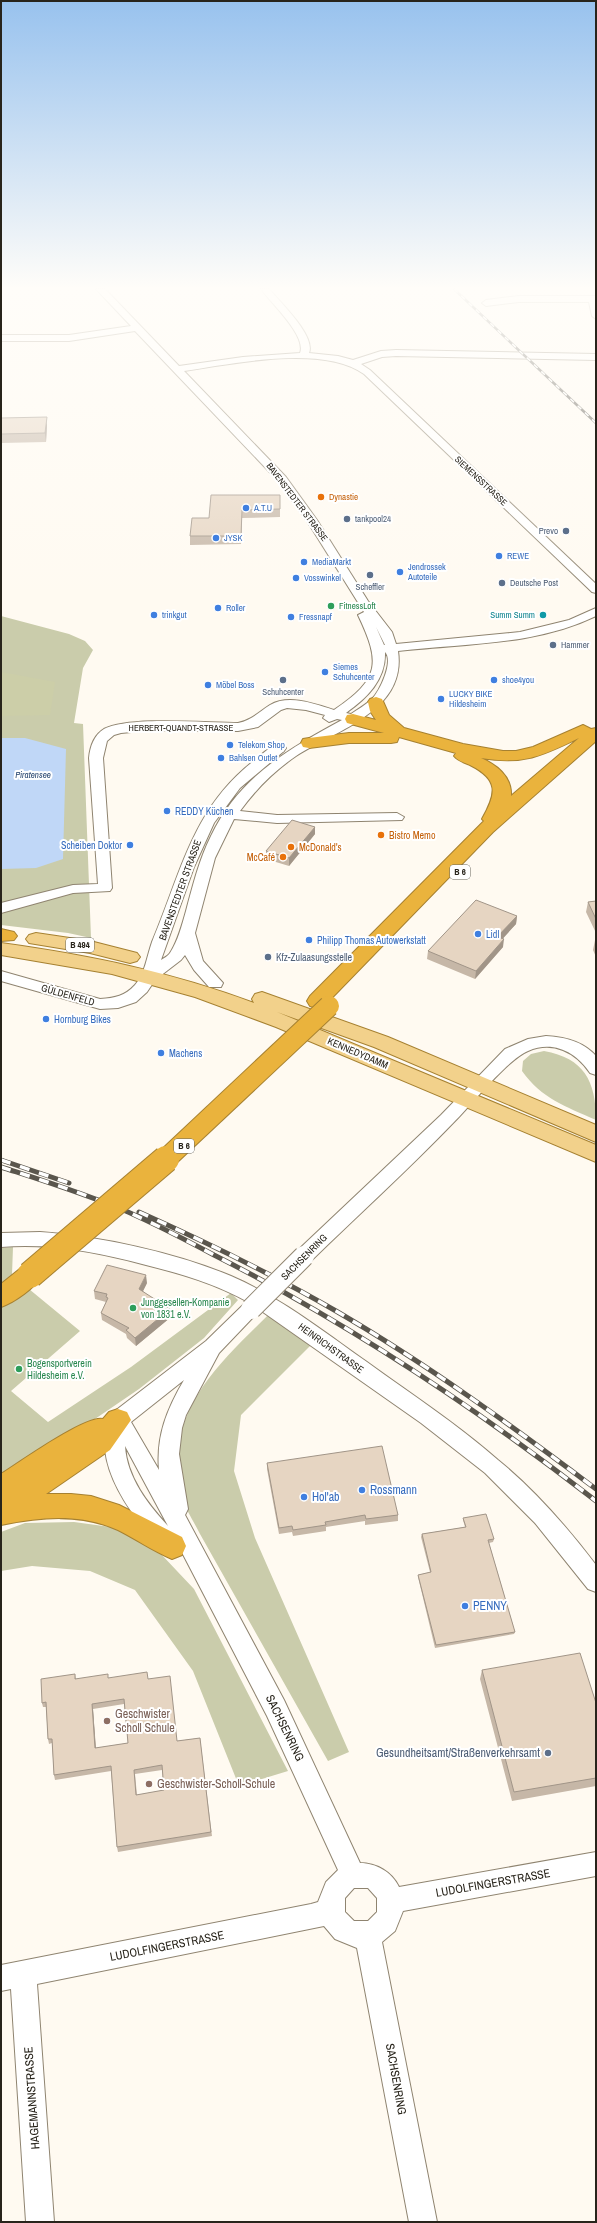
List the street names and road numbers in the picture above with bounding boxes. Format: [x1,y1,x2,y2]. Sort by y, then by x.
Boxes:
street label: SIEMENSSTRASSE [452,454,510,509]
street label: BAVENSTEDTER STRASSE [263,460,331,544]
street label: HERBERT-QUANDT-STRASSE [129,722,233,734]
street label: BAVENSTEDTER STRASSE [156,838,204,942]
road number: B 6 [450,865,470,879]
road number: B 494 [66,938,94,952]
street label: GÜLDENFELD [40,981,96,1009]
street label: KENNEDYDAMM [326,1034,390,1072]
road number: B 6 [174,1139,194,1153]
street label: SACHSENRING [278,1231,330,1283]
street label: HEINRICHSTRASSE [296,1320,366,1376]
street label: SACHSENRING [262,1692,308,1764]
street label: LUDOLFINGERSTRASSE [435,1865,551,1901]
street label: LUDOLFINGERSTRASSE [109,1927,225,1965]
street label: SACHSENRING [382,2042,410,2116]
street label: HAGEMANNSTRASSE [20,2046,44,2150]

